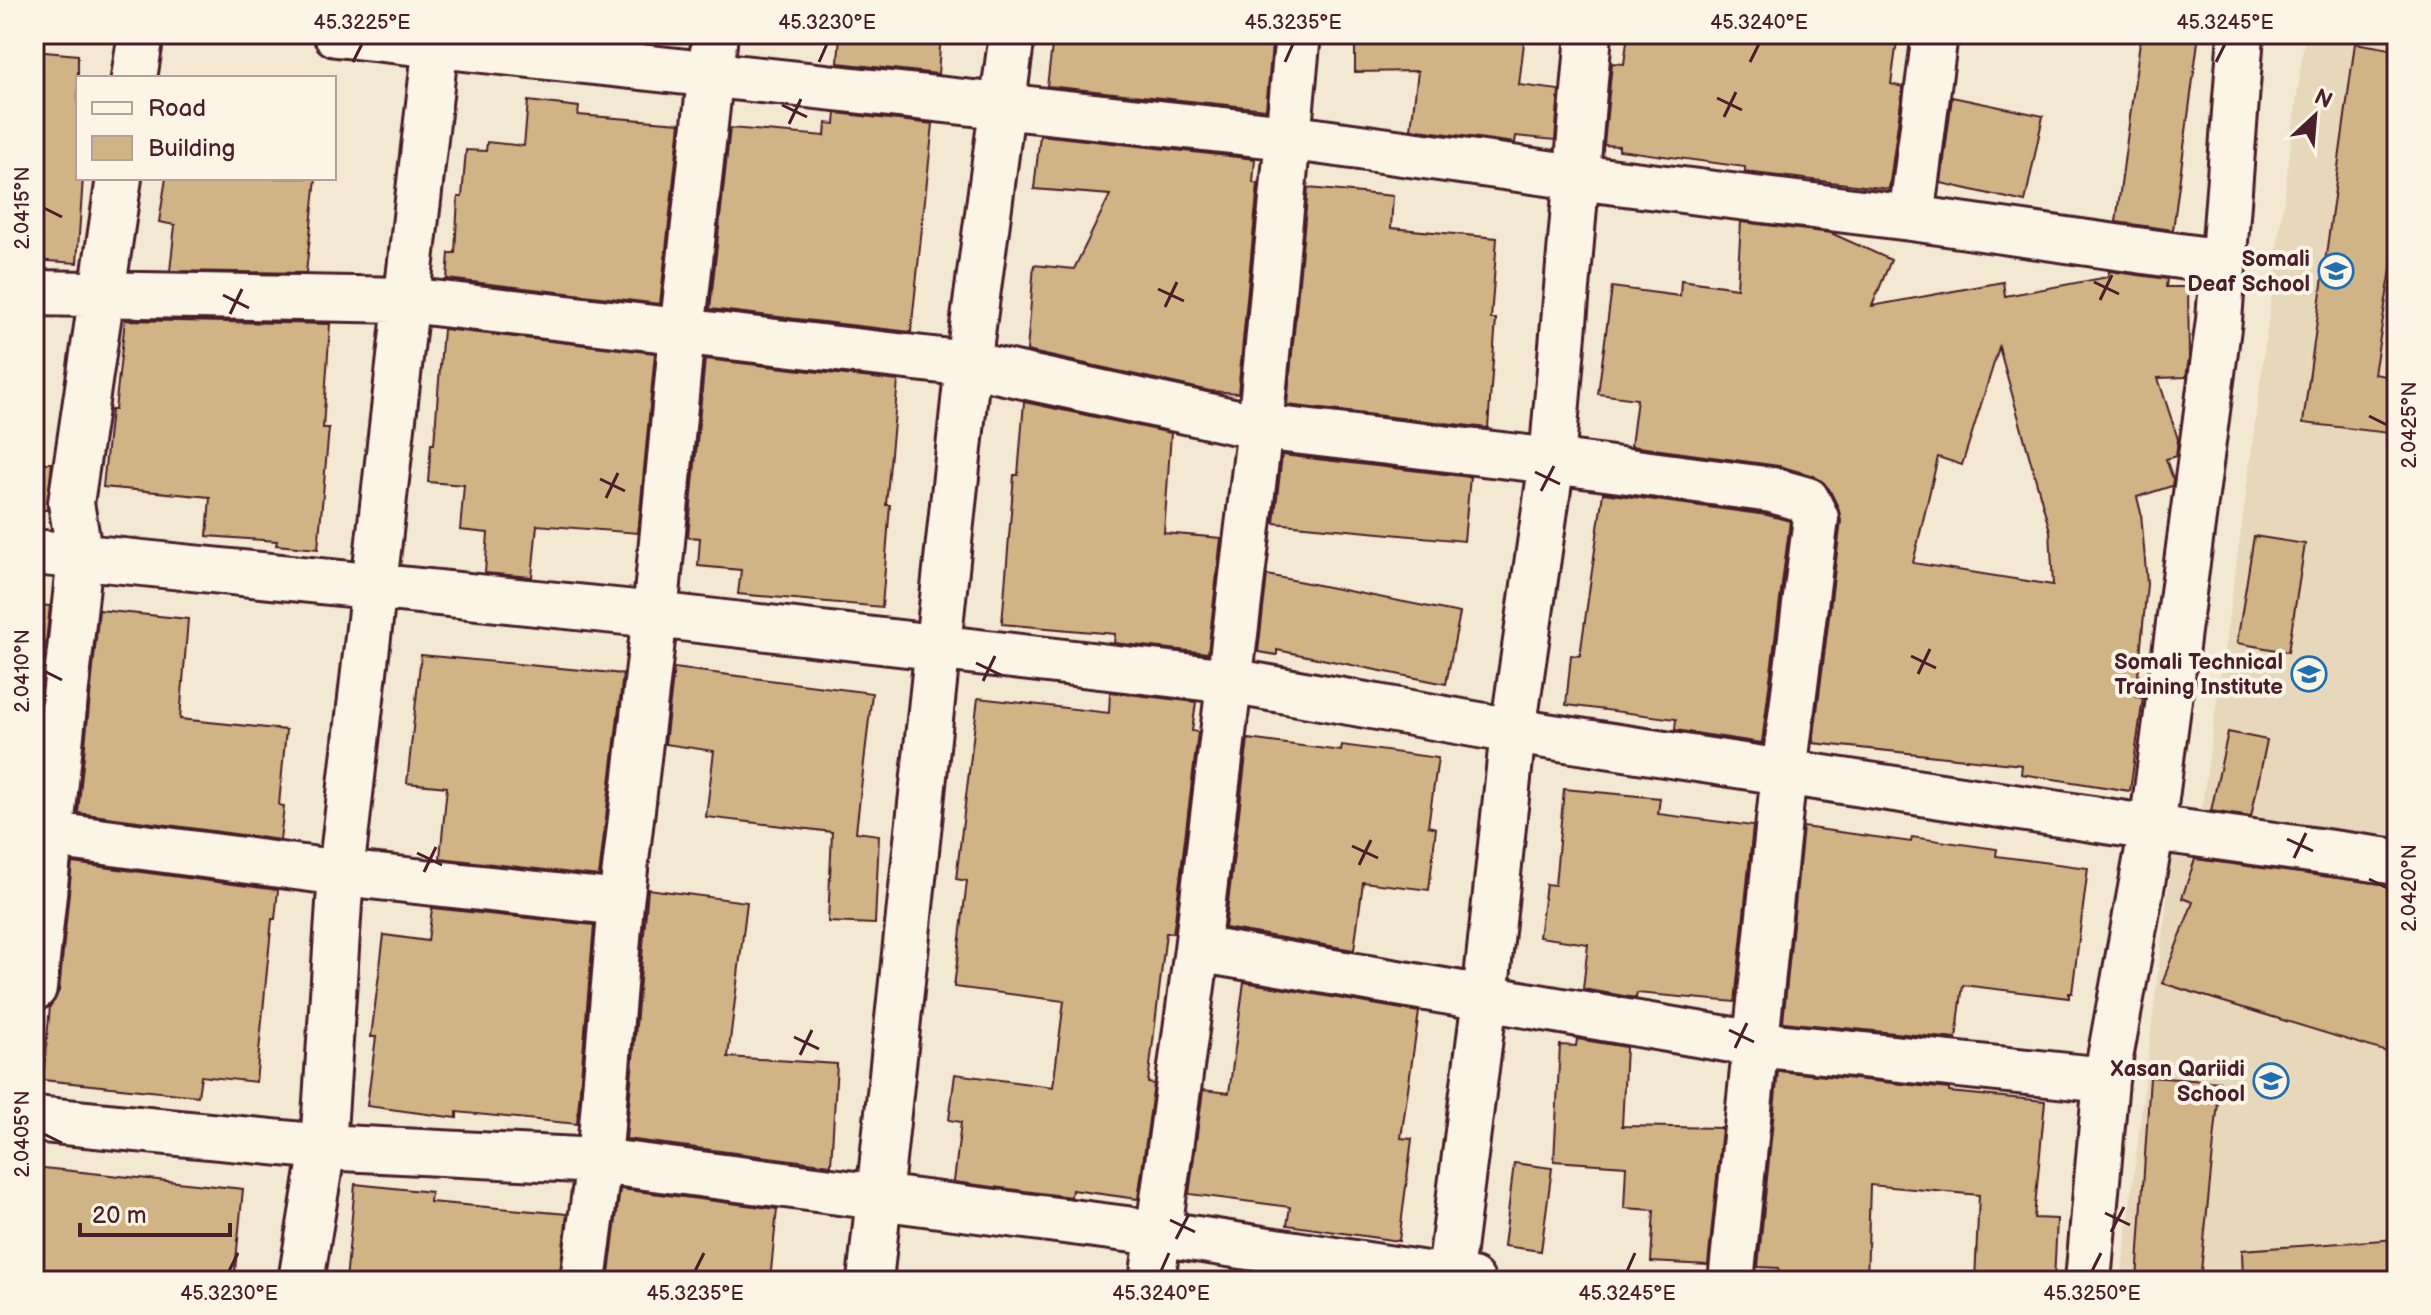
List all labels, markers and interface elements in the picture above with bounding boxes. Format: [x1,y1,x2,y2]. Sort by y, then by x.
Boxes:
text: 45.3225°E [313,11,411,35]
text: 45.3230°E [778,11,876,35]
text: 45.3235°E [1244,11,1342,35]
text: 45.3240°E [1710,11,1808,35]
text: 45.3245°E [2176,11,2274,35]
legend [76,76,336,180]
north arrow [2275,76,2355,156]
text: N [2310,84,2336,115]
text: Road [148,94,206,123]
text: Building [148,134,235,163]
text: 2.0415°N [11,167,35,249]
place label: Somali Deaf School [2187,246,2310,298]
school or university icon: Somali Deaf School [2317,252,2355,290]
text: 2.0425°N [2398,382,2422,468]
text: 2.0410°N [11,629,35,713]
place label: Somali Technical Training Institute [2114,649,2283,701]
school or university icon: Somali Technical Training Institute [2290,655,2328,693]
text: 2.0420°N [2398,844,2422,932]
place label: Xasan Qariidi School [2111,1056,2245,1108]
school or university icon: Xasan Qariidi School [2252,1062,2290,1100]
text: 2.0405°N [11,1091,35,1177]
scale bar [80,1187,230,1237]
text: 20 m [92,1201,147,1230]
text: 45.3230°E [180,1282,278,1306]
text: 45.3235°E [646,1282,744,1306]
text: 45.3240°E [1112,1282,1210,1306]
text: 45.3245°E [1578,1282,1676,1306]
text: 45.3250°E [2043,1282,2141,1306]

